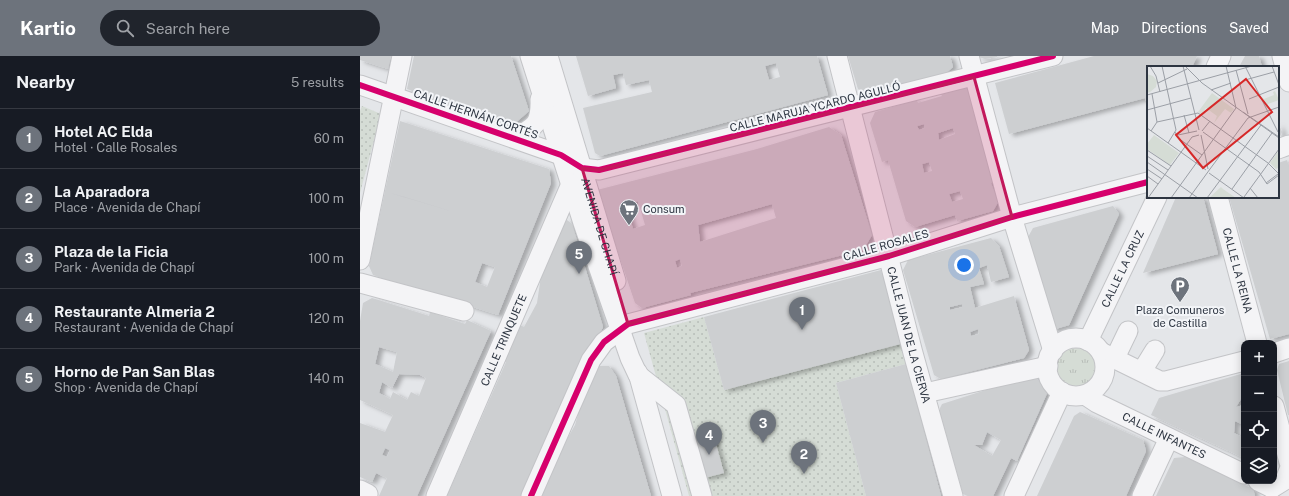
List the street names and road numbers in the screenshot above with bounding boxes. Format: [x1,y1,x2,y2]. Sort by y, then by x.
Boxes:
street label: CALLE MARUJA YCARDO AGULLÓ [728,79,902,134]
street label: CALLE HERNÁN CORTÉS [412,86,540,141]
street label: AVENIDA DE CHAPÍ [579,176,621,277]
street label: CALLE LA REINA [1220,226,1255,315]
street label: CALLE ROSALES [842,227,930,263]
street label: CALLE LA CRUZ [1099,228,1146,309]
street label: CALLE JUAN DE LA CIERVA [885,265,933,405]
street label: CALLE TRINQUETE [478,292,529,388]
street label: CALLE INFANTES [1120,410,1208,461]

